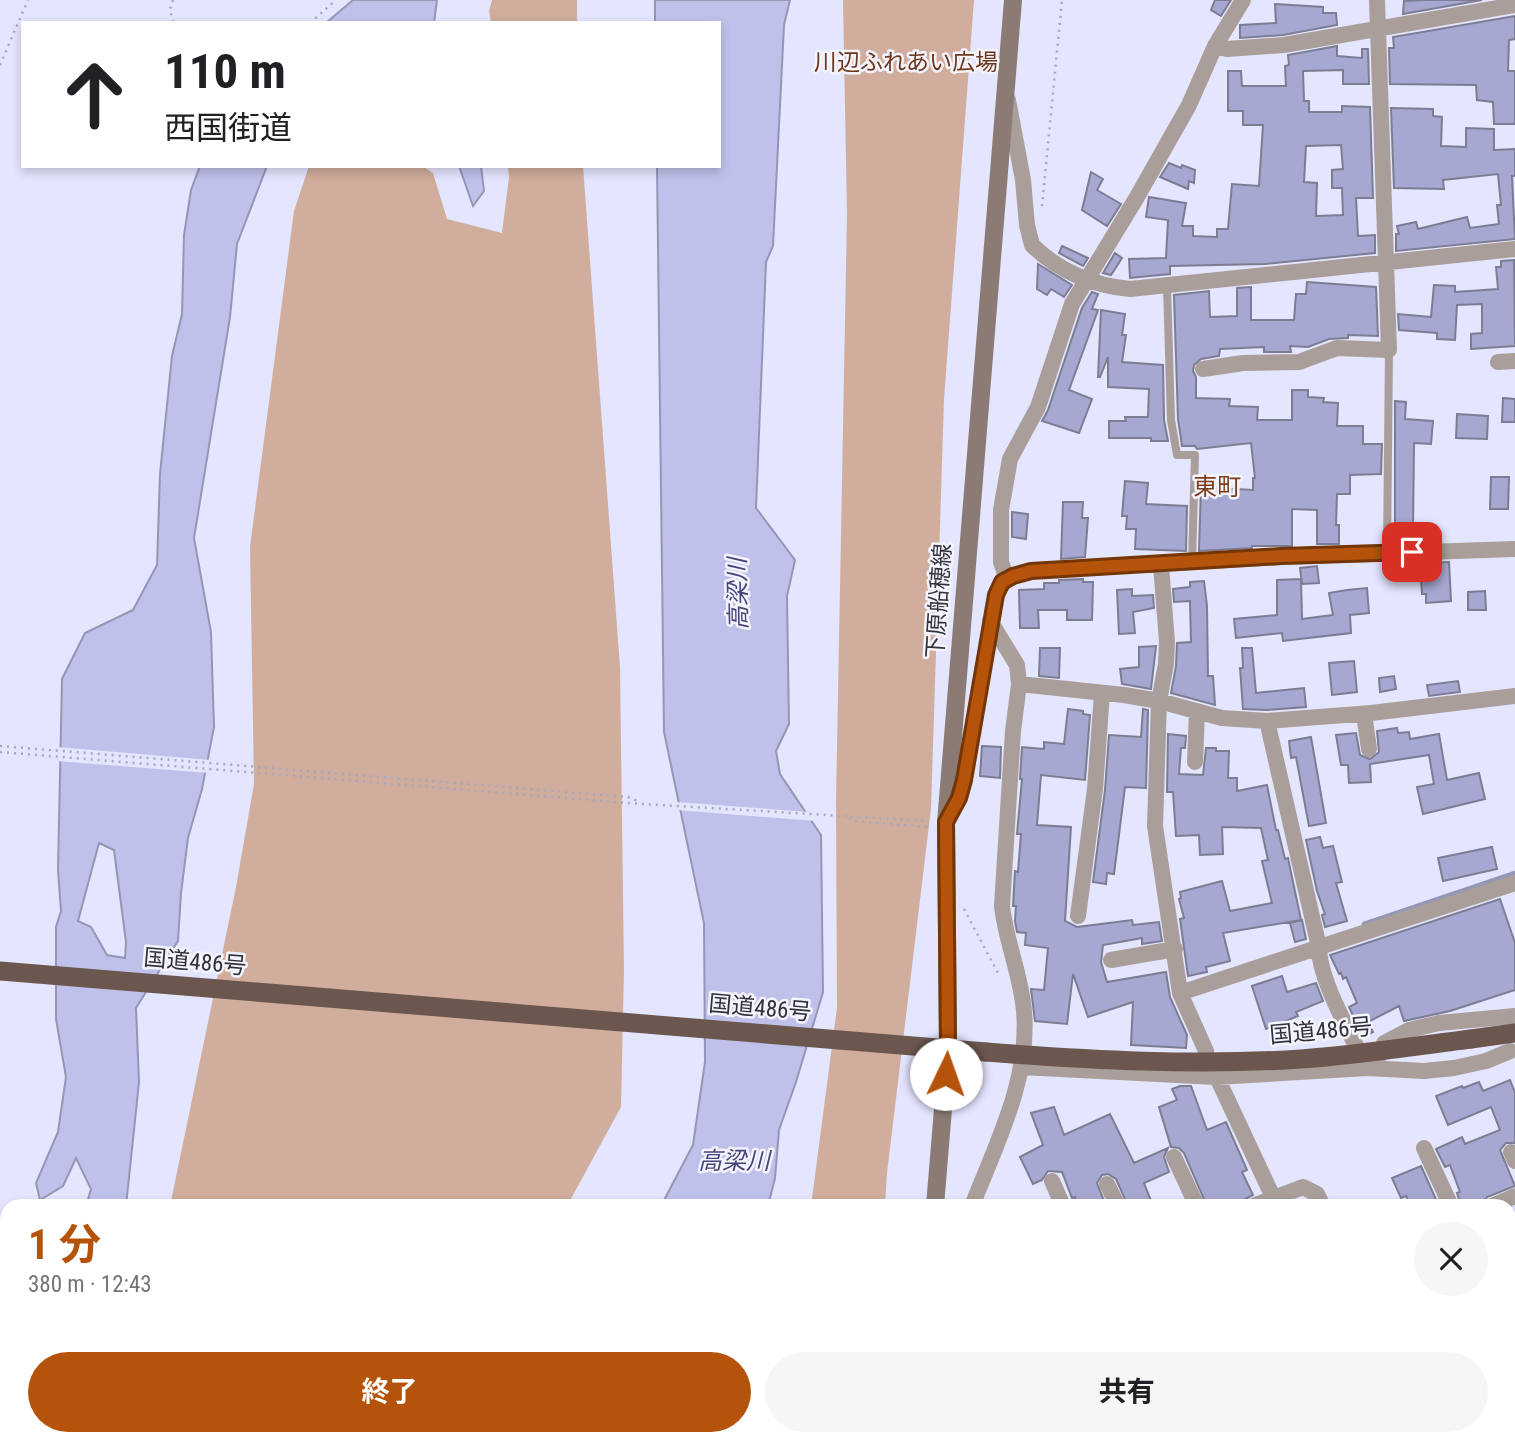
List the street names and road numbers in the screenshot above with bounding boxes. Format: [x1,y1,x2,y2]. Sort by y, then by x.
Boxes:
street label: 下原船穂線 [922,543,956,659]
street label: 国道486号 [142,944,248,980]
street label: 国道486号 [707,990,813,1026]
street label: 国道486号 [1268,1013,1374,1049]

